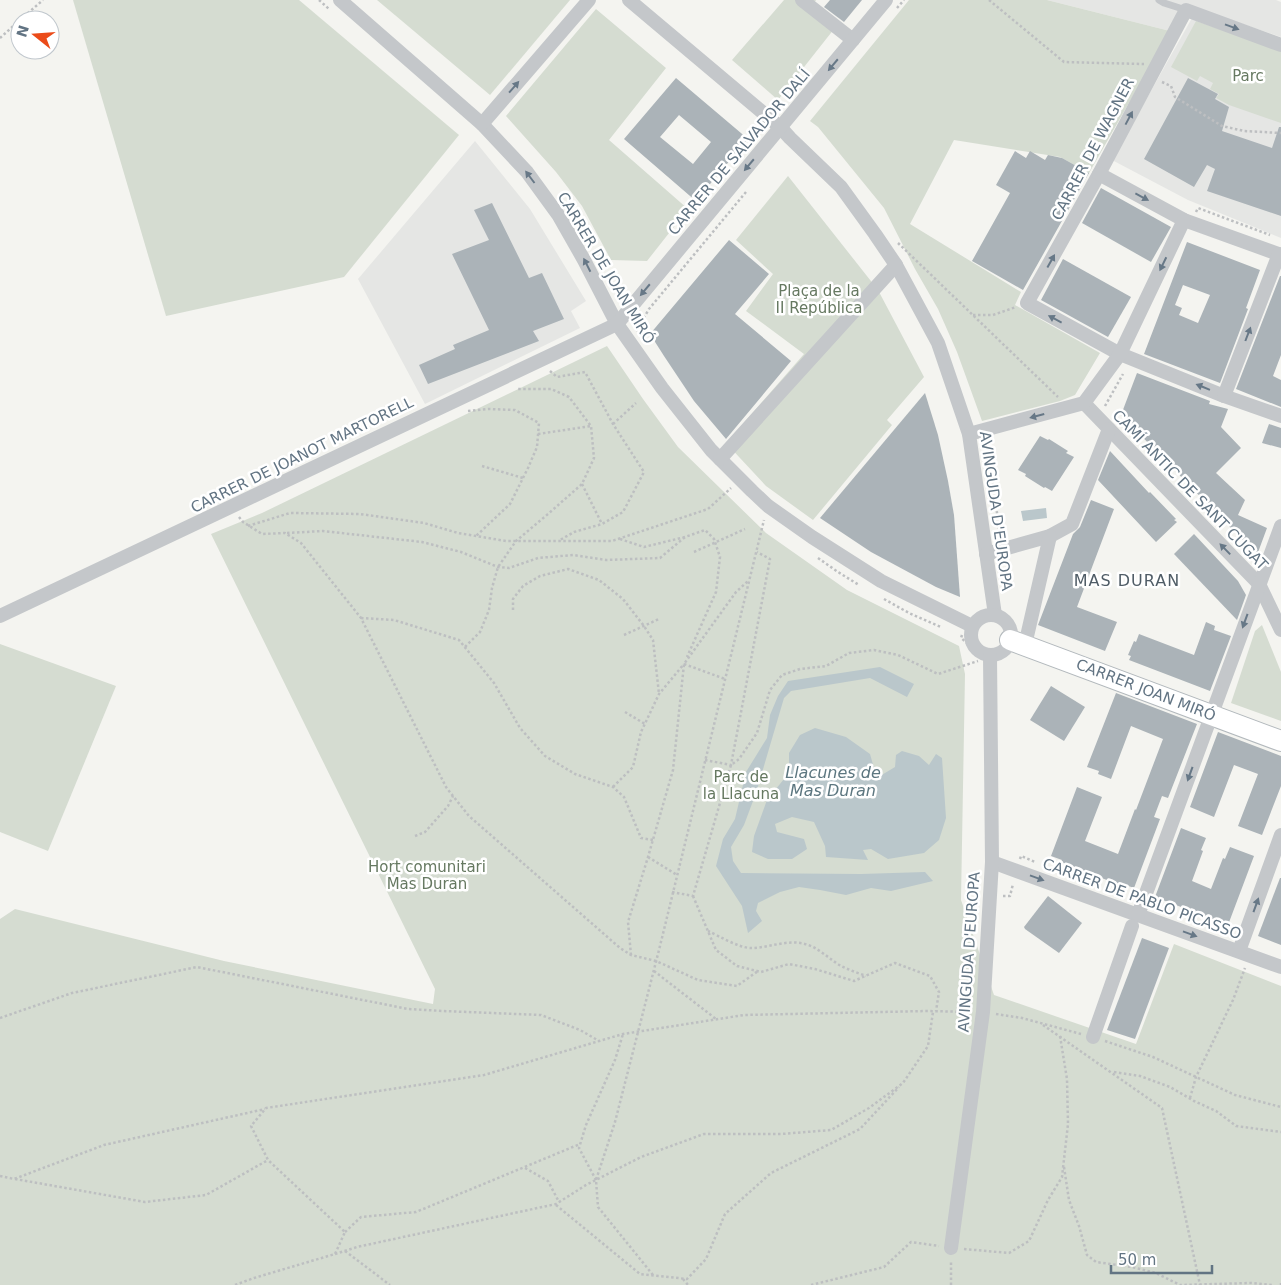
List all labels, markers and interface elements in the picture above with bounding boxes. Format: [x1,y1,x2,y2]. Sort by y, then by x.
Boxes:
north arrow [10,10,60,60]
text: N [13,23,32,39]
one-way arrow [1225,23,1240,31]
one-way arrow [827,58,838,71]
street label: CARRER DE SALVADOR DALÍ [663,65,814,239]
park label: Parc [1232,67,1264,85]
street label: CARRER DE WAGNER [1048,75,1138,223]
one-way arrow [508,81,519,93]
one-way arrow [1125,111,1133,125]
one-way arrow [744,158,755,171]
one-way arrow [525,170,535,184]
street label: CARRER DE JOAN MIRÓ [554,188,659,347]
one-way arrow [1135,193,1149,202]
one-way arrow [1047,253,1055,268]
one-way arrow [1159,257,1167,271]
one-way arrow [583,258,591,272]
park label: Plaça de la II República [776,282,862,317]
one-way arrow [640,283,651,296]
one-way arrow [1049,314,1062,323]
one-way arrow [1244,326,1252,341]
one-way arrow [1195,383,1210,391]
street label: CARRER DE JOANOT MARTORELL [188,393,417,517]
street label: CAMÍ ANTIC DE SANT CUGAT [1109,406,1273,574]
one-way arrow [1029,412,1044,420]
street label: AVINGUDA D'EUROPA [976,430,1016,593]
one-way arrow [1219,543,1231,555]
district label: MAS DURAN [1074,571,1180,590]
one-way arrow [1241,614,1249,629]
street label: CARRER JOAN MIRÓ [1074,654,1219,725]
water label: Llacunes de Mas Duran [785,763,881,800]
one-way arrow [1186,766,1193,781]
park label: Parc de la Llacuna [703,768,779,803]
street label: CARRER DE PABLO PICASSO [1040,855,1244,943]
park label: Hort comunitari Mas Duran [368,858,486,893]
street label: AVINGUDA D'EUROPA [954,870,984,1033]
one-way arrow [1030,875,1045,882]
one-way arrow [1253,898,1260,913]
one-way arrow [1183,930,1198,938]
scale bar [1111,1242,1212,1274]
text: 50 m [1118,1251,1156,1269]

